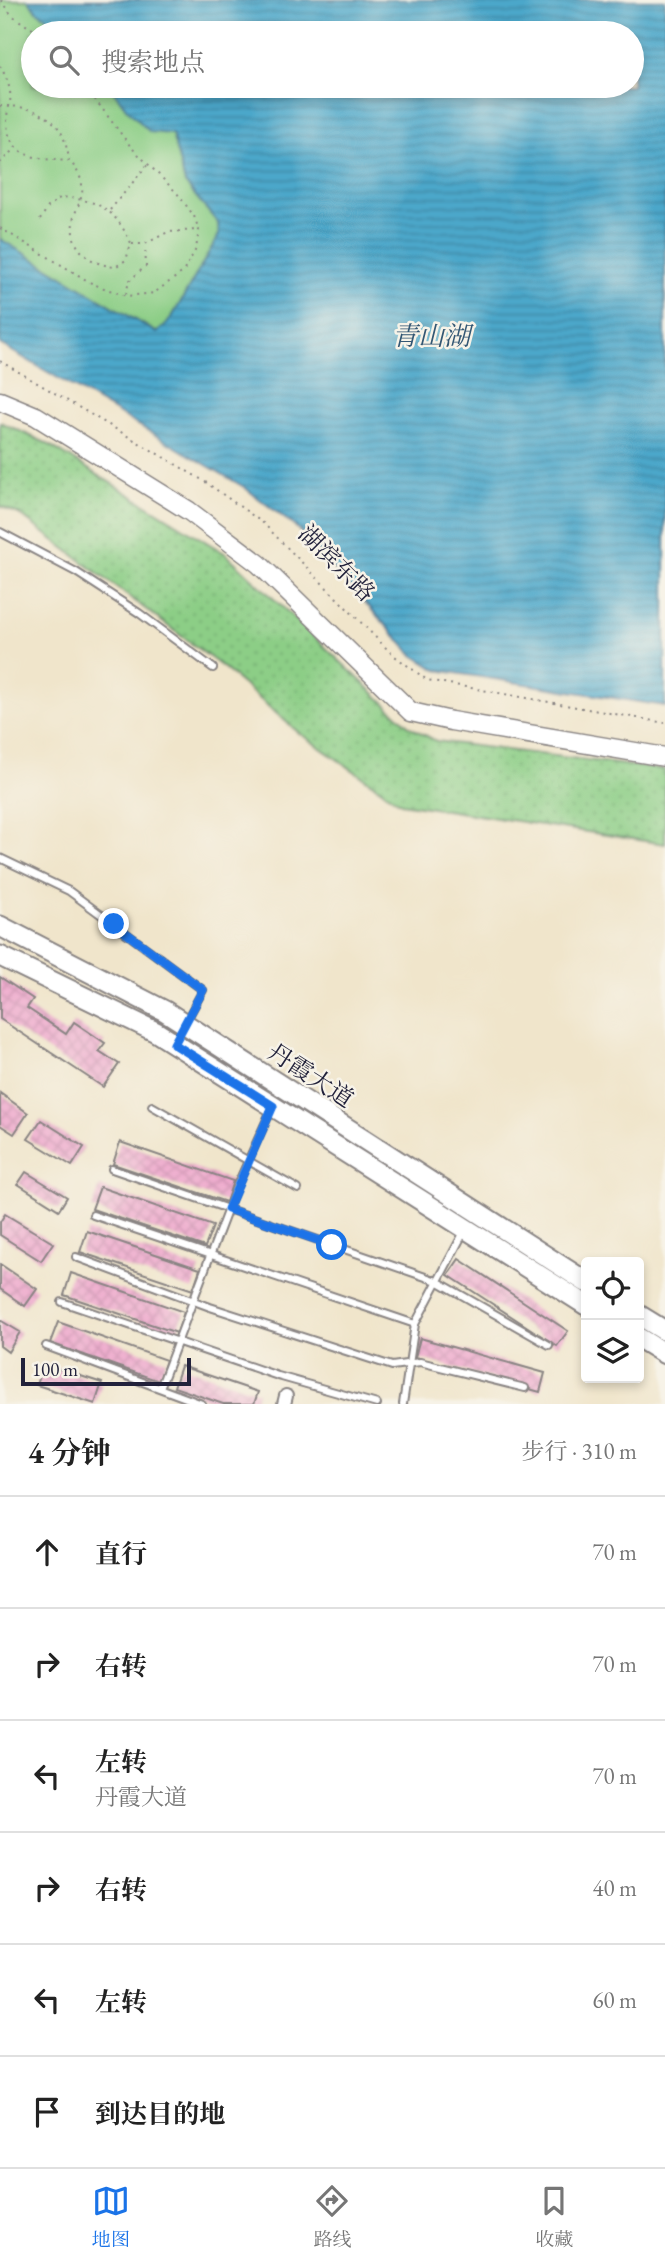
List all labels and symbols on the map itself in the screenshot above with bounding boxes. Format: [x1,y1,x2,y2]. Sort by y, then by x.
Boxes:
water label: 青山湖 [392,319,474,353]
street label: 湖滨东路 [292,518,382,608]
route end [98,908,129,939]
street label: 丹霞大道 [262,1036,360,1114]
route start [316,1229,347,1260]
scale bar [21,1355,191,1387]

